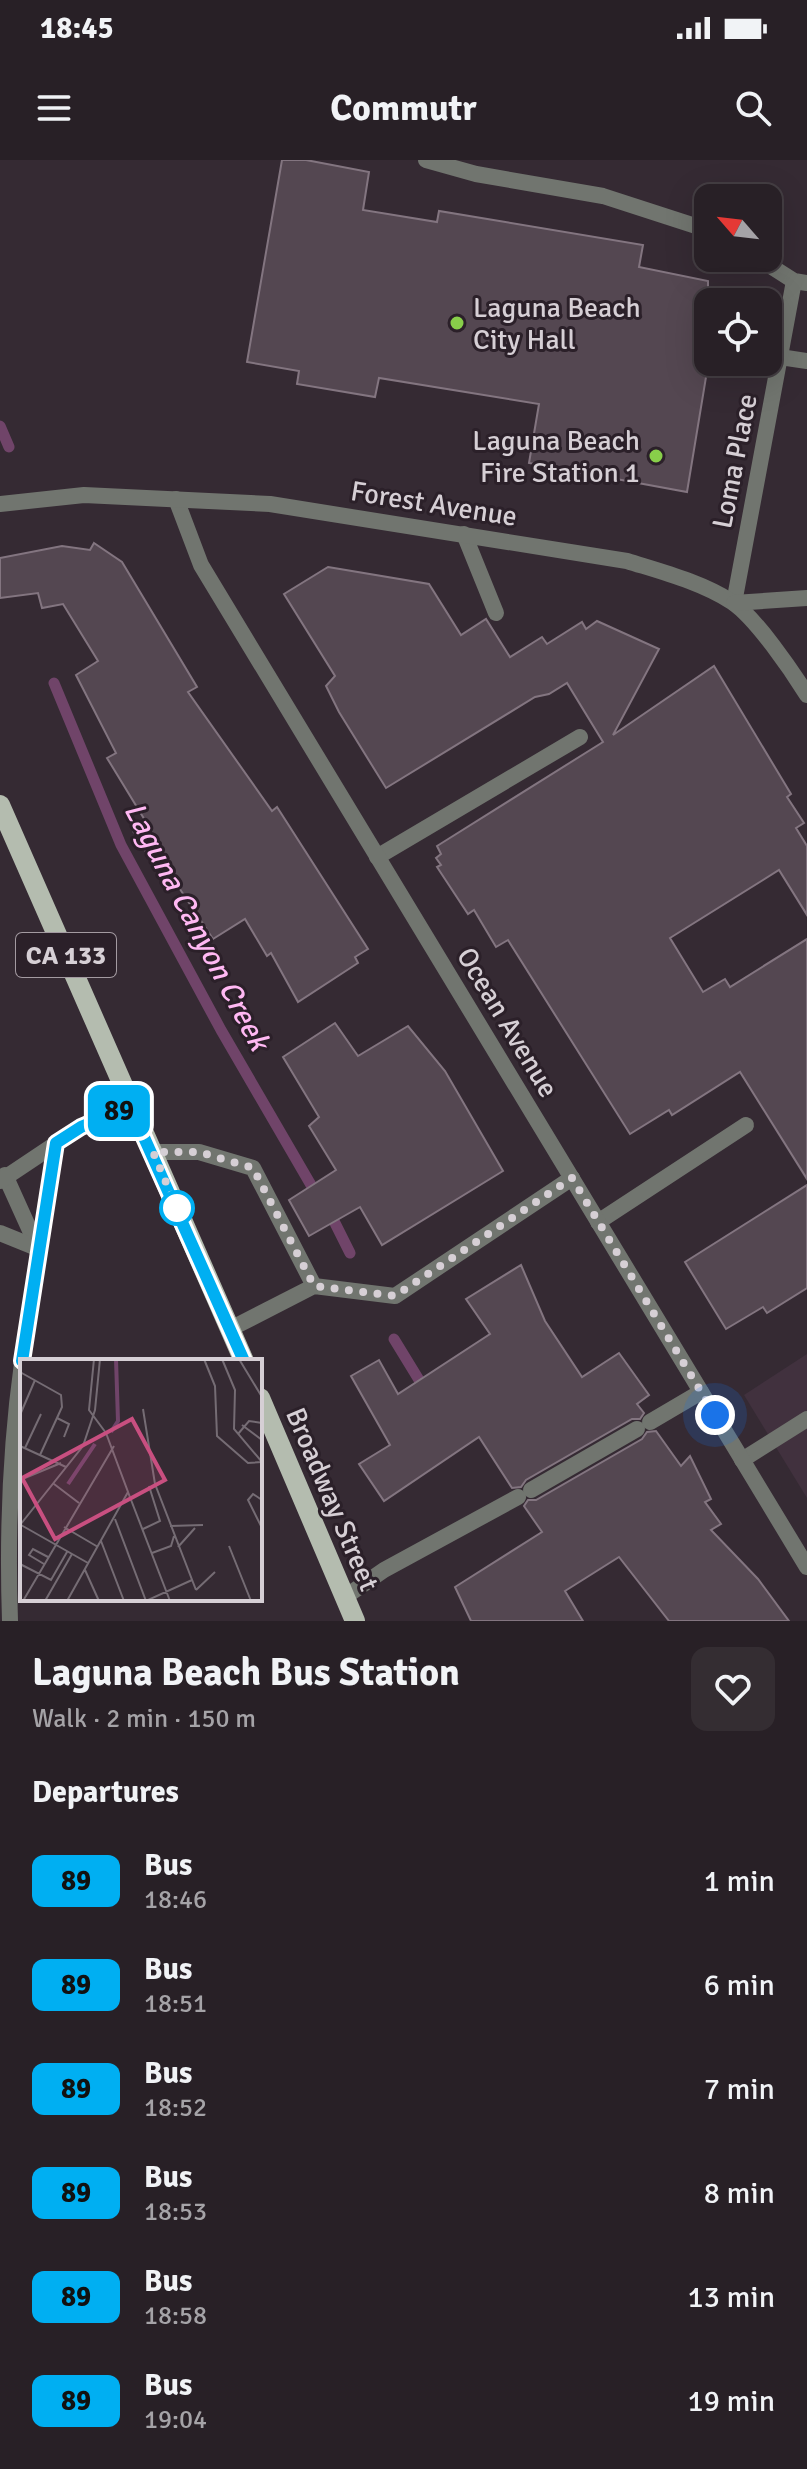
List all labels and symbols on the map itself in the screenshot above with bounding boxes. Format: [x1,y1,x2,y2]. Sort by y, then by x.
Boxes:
north arrow [694,184,782,272]
place label: Laguna Beach City Hall [473,291,641,357]
marker: Laguna Beach City Hall [448,314,466,332]
street label: Loma Place [705,391,765,531]
place label: Laguna Beach Fire Station 1 [472,424,640,490]
marker: Laguna Beach Fire Station 1 [647,447,665,465]
street label: Forest Avenue [348,474,519,534]
water label: Laguna Canyon Creek [115,796,279,1059]
road number: CA 133 [16,933,116,977]
street label: Ocean Avenue [449,941,565,1104]
line badge: 89 [83,1085,155,1137]
unlabelled marker [160,1191,194,1225]
inset map [20,1359,262,1601]
your location [695,1395,735,1435]
street label: Broadway Street [278,1403,386,1596]

